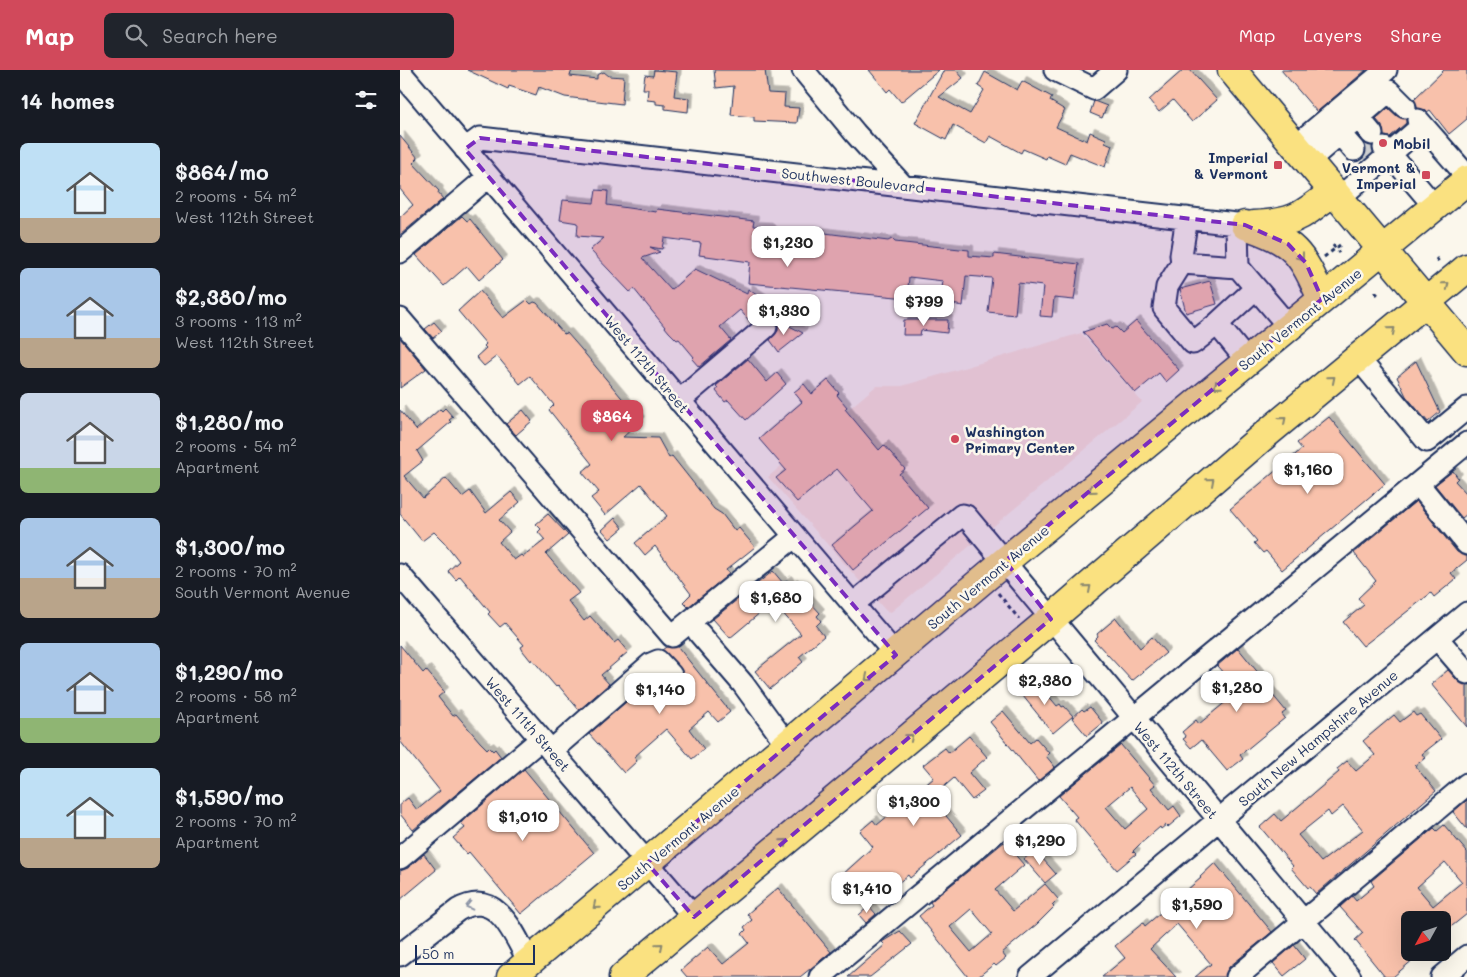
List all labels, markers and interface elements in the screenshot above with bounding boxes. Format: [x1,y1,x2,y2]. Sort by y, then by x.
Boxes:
search box [104,13,454,58]
text: Map [25,20,74,51]
icon: search [122,21,150,49]
text: Search here [162,23,278,48]
text: Map [1239,23,1275,47]
text: Layers [1303,23,1362,47]
text: Share [1390,23,1442,47]
icon: filters [352,86,380,114]
text: 14 homes [20,87,115,114]
place label: Mobil [1393,134,1430,153]
marker: Mobil [1377,137,1389,149]
place label: Imperial & Vermont [1194,148,1268,183]
text: $864/mo [175,158,269,185]
place label: Vermont & Imperial [1342,158,1416,193]
marker: Imperial & Vermont [1272,159,1284,171]
icon: home [60,163,120,223]
street label: Southwest Boulevard [781,163,926,197]
marker: Vermont & Imperial [1420,169,1432,181]
text: 2 rooms · 54 m² [175,185,296,206]
text: West 112th Street [175,206,314,227]
pin: $1,230 [747,226,829,268]
text: $1,230 [763,231,813,252]
one-way arrow [1295,251,1304,261]
street label: South Vermont Avenue [1234,263,1366,375]
one-way arrow [1440,282,1449,290]
text: $2,380/mo [175,283,287,310]
pin: $799 [894,284,954,327]
icon: home [60,288,120,348]
text: $799 [905,290,943,311]
pin: $1,330 [743,294,825,336]
text: $1,330 [758,299,810,320]
text: 3 rooms · 113 m² [175,310,302,331]
street label: West 112th Street [601,311,693,417]
one-way arrow [1386,326,1395,335]
text: West 112th Street [175,331,314,352]
one-way arrow [1326,377,1335,385]
one-way arrow [1214,381,1223,389]
pin: $864 [582,400,642,442]
text: $864 [592,405,632,426]
text: $1,280/mo [175,408,284,435]
icon: home [60,413,120,473]
one-way arrow [1277,417,1286,425]
place label: Washington Primary Center [965,422,1075,457]
marker: Washington Primary Center [949,433,961,445]
text: 2 rooms · 54 m² [175,435,296,456]
pin: $1,160 [1267,452,1349,495]
text: Apartment [175,456,260,477]
text: $1,160 [1284,458,1332,479]
one-way arrow [1205,479,1214,487]
one-way arrow [1088,484,1097,493]
street label: South Vermont Avenue [923,520,1053,634]
text: $1,300/mo [175,533,285,560]
icon: home [60,538,120,598]
text: 2 rooms · 70 m² [175,560,296,581]
pin: $1,680 [735,580,817,623]
text: South Vermont Avenue [175,581,350,602]
one-way arrow [1082,585,1091,593]
text: $1,680 [750,586,802,607]
text: $1,290/mo [175,658,283,685]
icon: home [60,663,120,723]
pin: $2,380 [1004,664,1086,706]
street label: South New Hampshire Avenue [1234,666,1402,810]
text: $2,380 [1018,669,1072,690]
pin: $1,280 [1196,670,1278,713]
street label: West 111th Street [481,672,575,776]
pin: $1,140 [619,672,701,715]
one-way arrow [865,672,874,681]
text: $1,280 [1211,676,1263,697]
text: $1,140 [635,678,685,699]
text: 2 rooms · 58 m² [175,685,297,706]
text: Apartment [175,706,260,727]
street label: West 112th Street [1130,717,1222,823]
one-way arrow [904,734,913,743]
street label: South Vermont Avenue [613,781,743,895]
text: $1,590/mo [175,783,284,810]
pin: $1,300 [873,784,955,827]
icon: home [60,788,120,848]
text: $1,300 [888,790,940,811]
pin: $1,010 [482,800,564,842]
text: $1,010 [498,805,548,826]
text: 2 rooms · 70 m² [175,810,296,831]
pin: $1,290 [999,824,1081,866]
text: $1,290 [1015,829,1065,850]
text: Apartment [175,831,260,852]
one-way arrow [779,839,788,847]
pin: $1,410 [826,872,908,914]
text: $1,410 [842,877,892,898]
pin: $1,590 [1156,888,1238,930]
text: $1,590 [1171,893,1223,914]
one-way arrow [465,900,473,911]
one-way arrow [593,900,602,908]
north arrow [1401,911,1451,961]
map controls [1401,911,1451,961]
scale bar [415,942,535,965]
one-way arrow [655,942,664,951]
text: 50 m [422,944,454,963]

